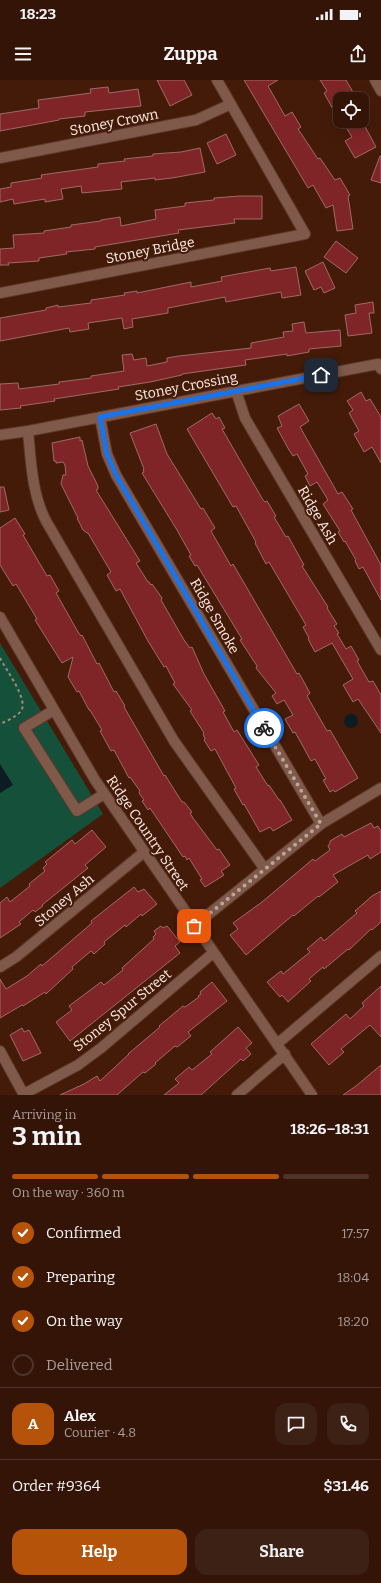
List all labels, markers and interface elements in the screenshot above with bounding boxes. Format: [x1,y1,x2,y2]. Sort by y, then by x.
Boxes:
text: 18:23 [20,5,56,23]
icon: menu [12,43,34,65]
text: Zuppa [163,43,218,65]
icon: share [347,43,369,65]
map controls [333,92,369,128]
button: locate [333,92,369,128]
street label: Stoney Crown [68,106,160,139]
street label: Stoney Bridge [104,234,196,267]
pin [304,358,338,392]
icon: home [310,364,332,386]
street label: Stoney Crossing [133,368,239,405]
street label: Ridge Ash [294,483,341,548]
street label: Ridge Smoke [186,576,243,657]
courier [244,708,284,748]
icon: bike [253,717,275,739]
street label: Ridge Country Street [103,773,192,894]
street label: Stoney Ash [31,870,98,930]
pin [177,909,211,943]
icon: bag [183,915,205,937]
street label: Stoney Spur Street [70,966,175,1055]
text: Arriving in [12,1107,77,1122]
text: 18:26–18:31 [290,1120,369,1138]
text: 3 min [12,1121,81,1152]
text: On the way · 360 m [12,1185,125,1200]
icon: check [12,1222,34,1244]
text: Confirmed [46,1224,121,1242]
text: 17:57 [341,1226,369,1241]
icon: check [12,1266,34,1288]
text: Preparing [46,1268,115,1286]
text: 18:04 [337,1270,369,1285]
icon: check [12,1310,34,1332]
text: On the way [46,1312,123,1330]
text: 18:20 [338,1314,369,1329]
text: Delivered [46,1356,113,1374]
button: chat [275,1403,317,1445]
button: phone [327,1403,369,1445]
text: Alex [64,1407,96,1425]
text: A [28,1415,38,1433]
text: Courier · 4.8 [64,1425,136,1440]
text: Order #9364 [12,1477,101,1495]
text: $31.46 [324,1477,369,1495]
button: Help [12,1529,187,1575]
button: Share [195,1529,369,1575]

